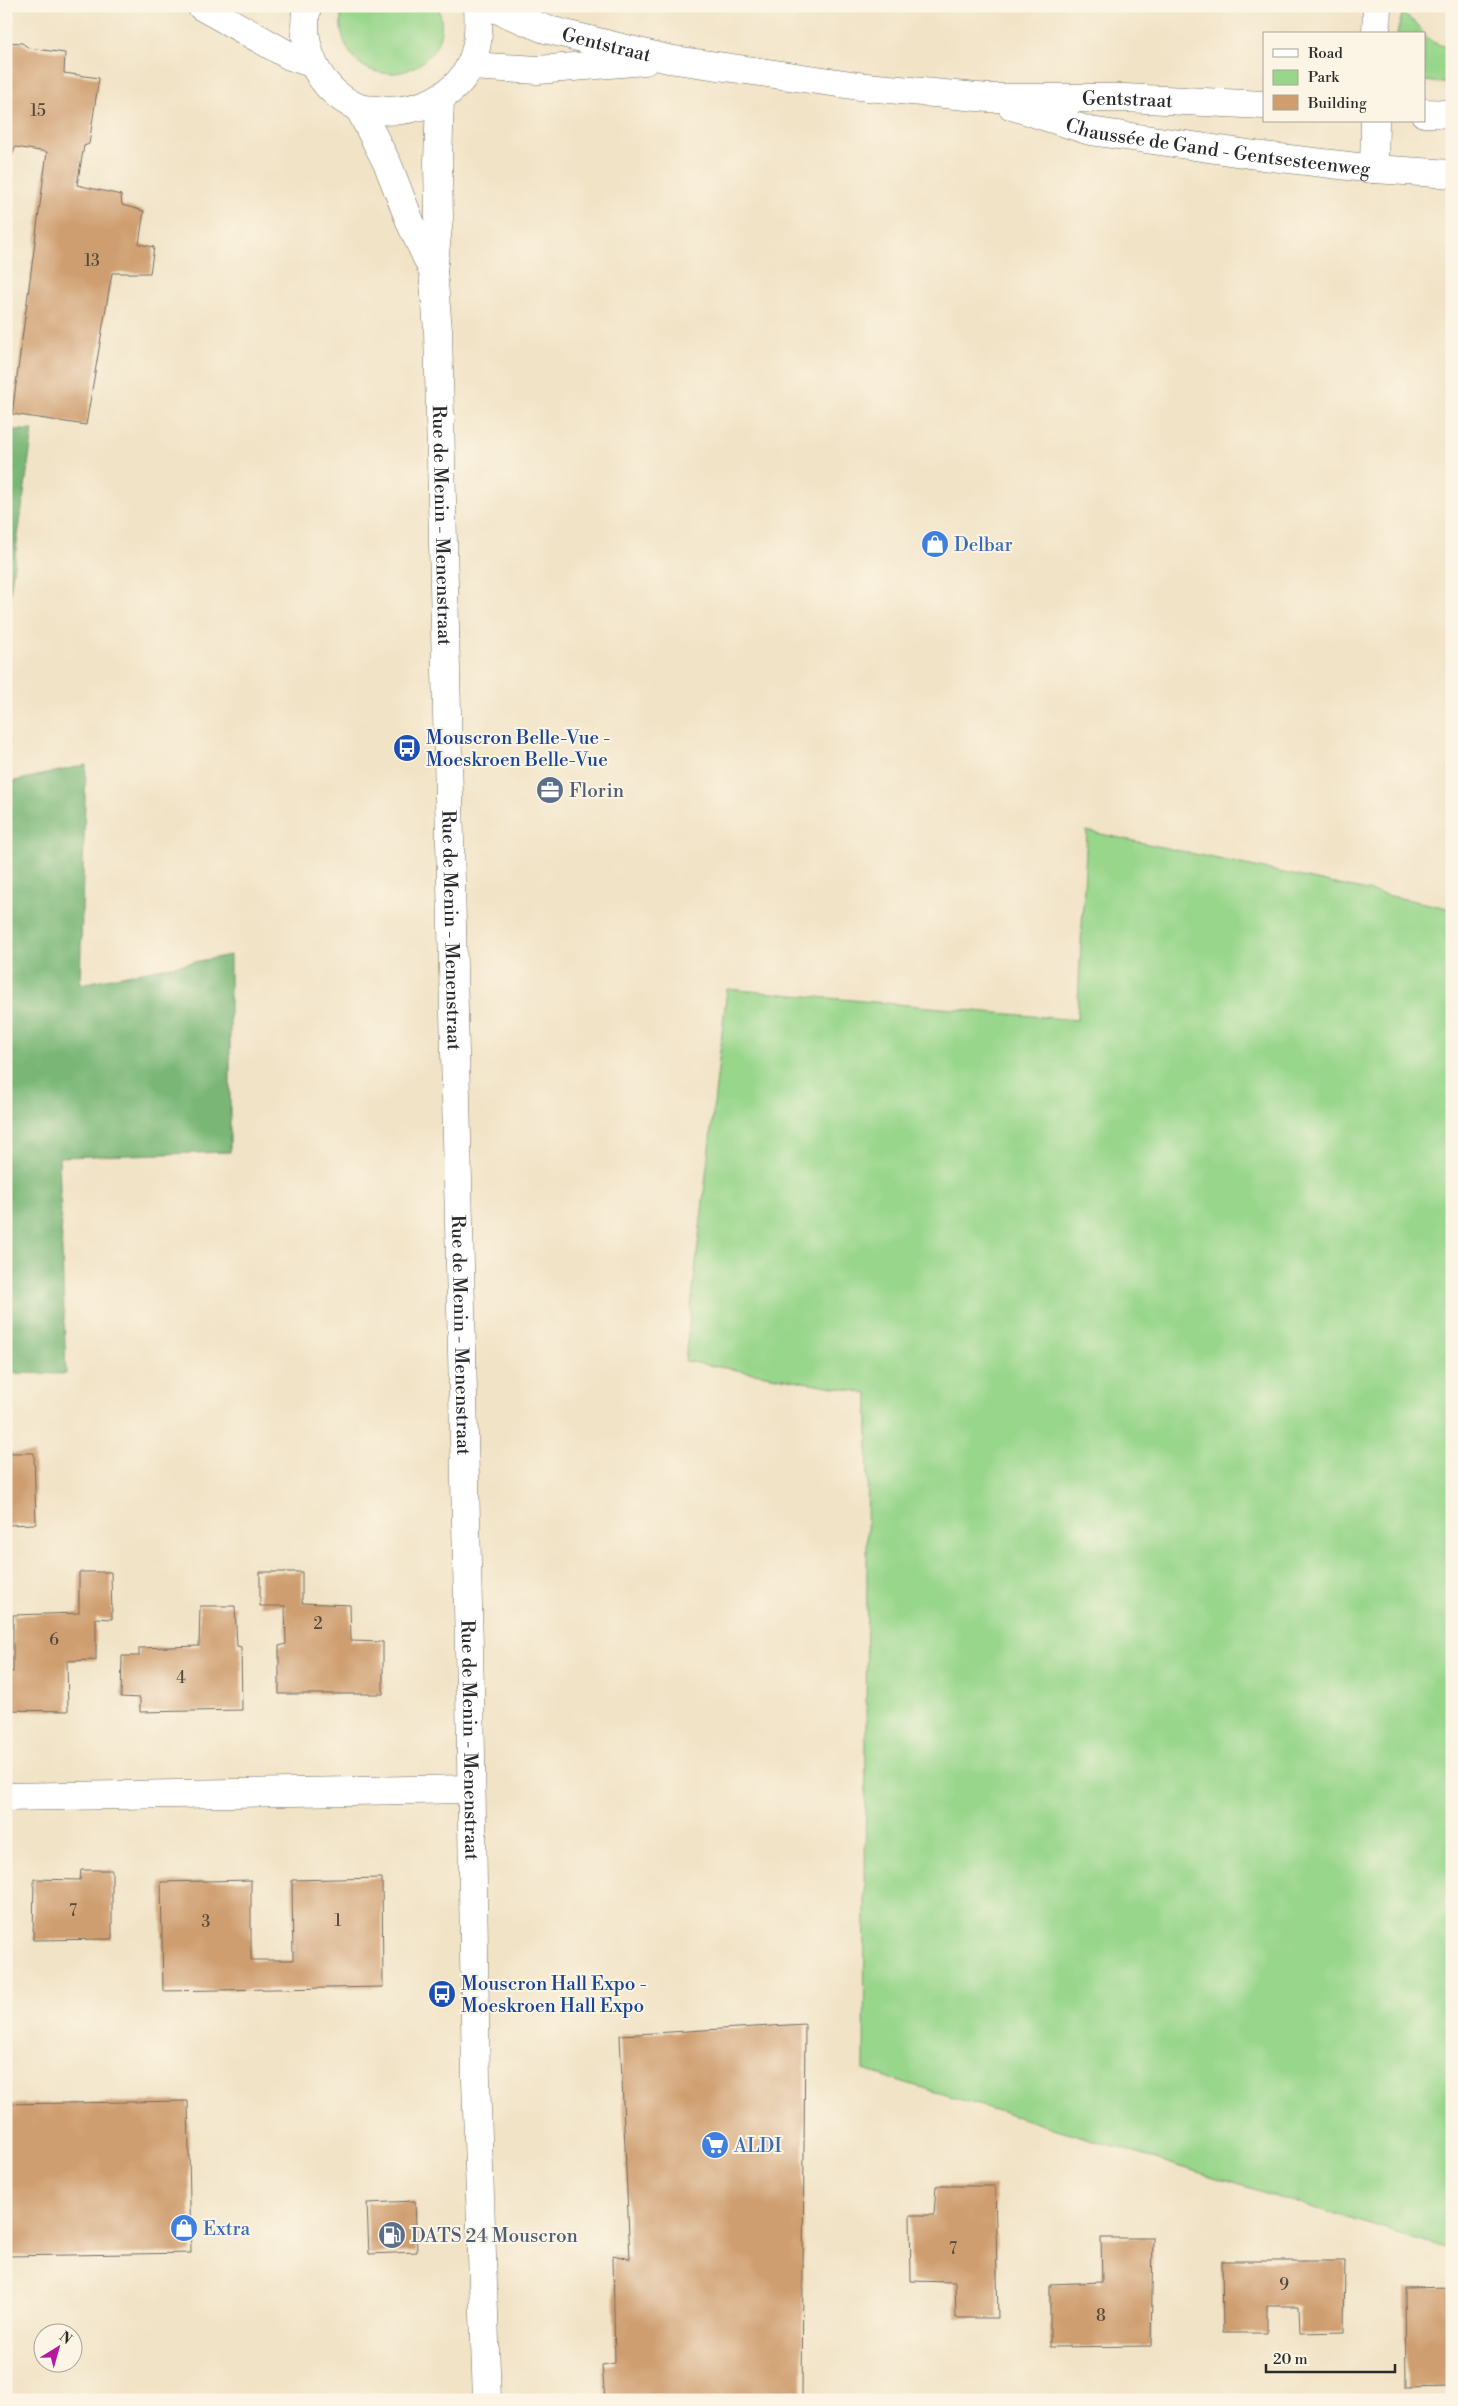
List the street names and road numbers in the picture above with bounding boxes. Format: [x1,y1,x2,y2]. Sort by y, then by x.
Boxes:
street label: Gentstraat [559,23,654,68]
street label: Gentstraat [1082,87,1174,113]
street label: Chaussée de Gand - Gentsesteenweg [1062,113,1372,182]
street label: Rue de Menin - Menenstraat [427,405,456,646]
street label: Rue de Menin - Menenstraat [436,810,466,1051]
street label: Rue de Menin - Menenstraat [446,1215,475,1456]
street label: Rue de Menin - Menenstraat [455,1620,484,1861]

